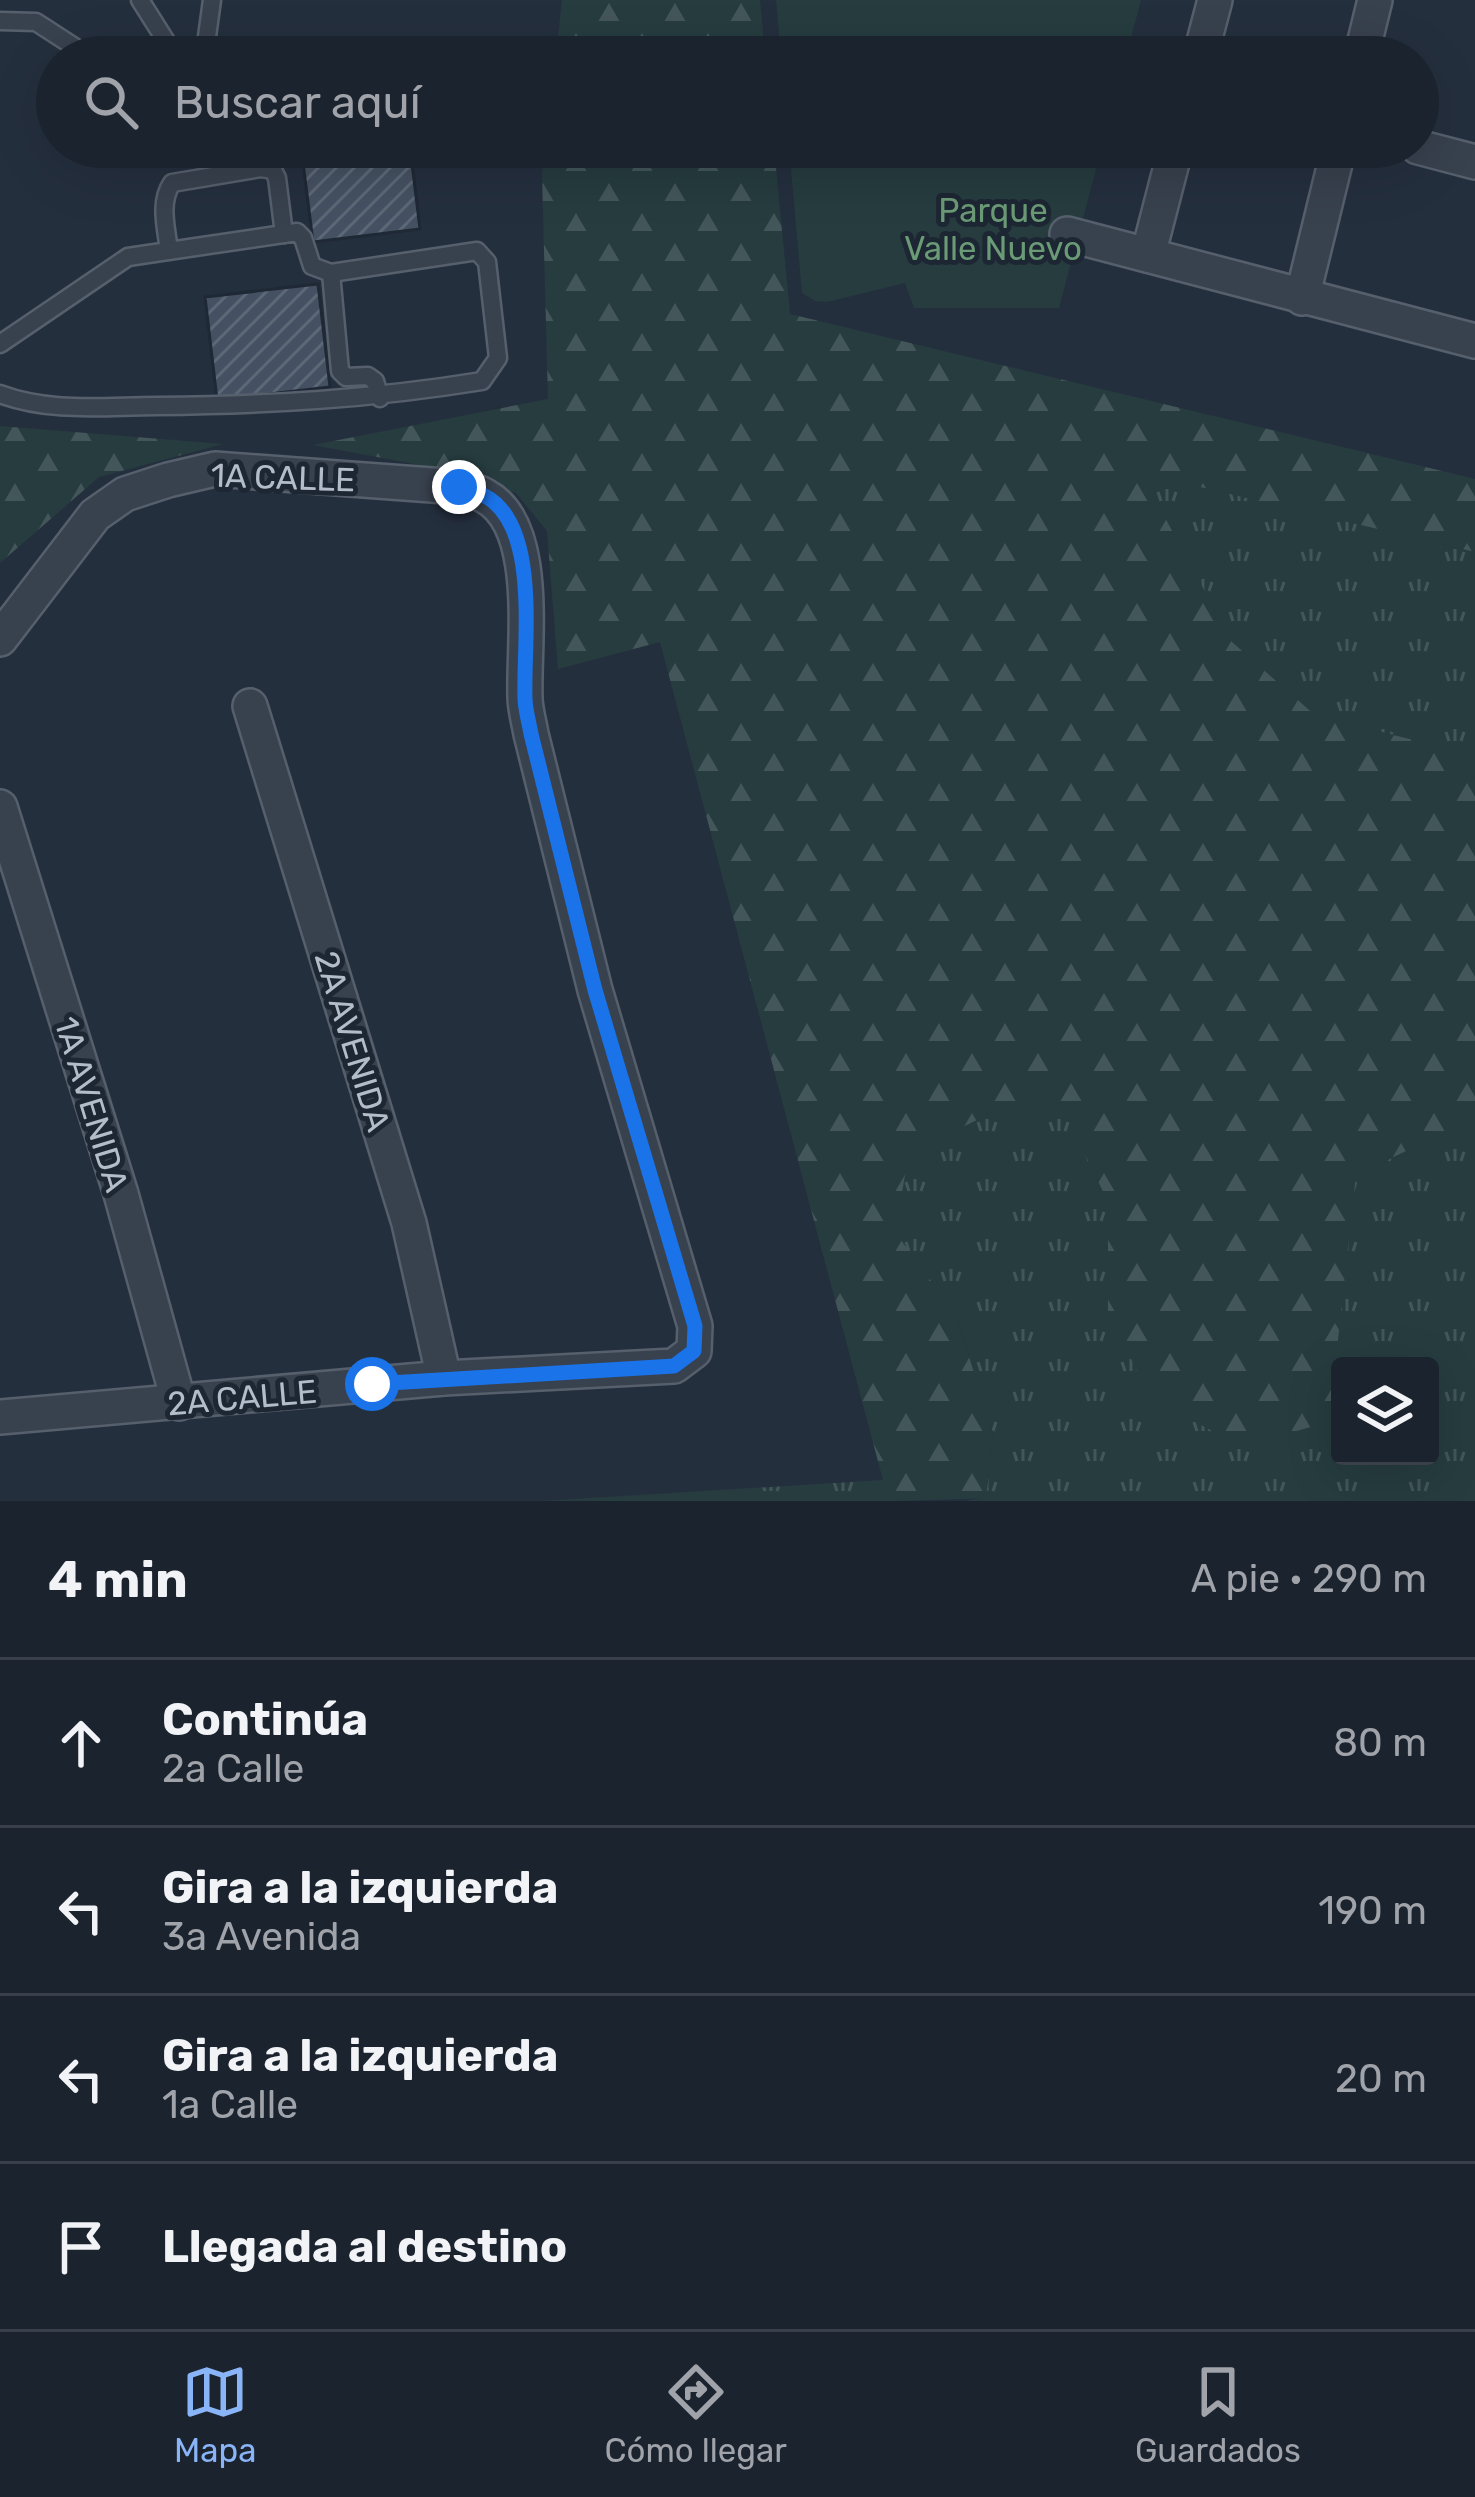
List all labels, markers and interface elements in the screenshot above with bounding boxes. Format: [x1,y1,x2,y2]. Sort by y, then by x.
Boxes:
search box [36,36,1439,168]
icon: search [78,69,144,135]
text: Buscar aquí [174,76,421,129]
park label: Parque Valle Nuevo [904,191,1082,268]
street label: 1A CALLE [210,455,356,500]
route end [432,460,486,514]
street label: 2A AVENIDA [307,946,398,1136]
street label: 1A AVENIDA [46,1012,137,1196]
route start [345,1357,399,1411]
map controls [1331,1357,1439,1465]
button: layers [1331,1357,1439,1465]
street label: 2A CALLE [166,1372,318,1423]
text: 4 min [48,1549,188,1610]
text: A pie · 290 m [1191,1556,1427,1602]
text: Continúa [162,1693,368,1746]
icon: ahead [48,1710,114,1776]
text: 80 m [1333,1720,1427,1766]
text: 2a Calle [162,1746,304,1792]
text: Gira a la izquierda [162,1861,558,1914]
icon: left [48,1878,114,1944]
text: 190 m [1318,1888,1427,1934]
text: 3a Avenida [162,1914,361,1960]
text: Gira a la izquierda [162,2029,558,2082]
icon: left [48,2046,114,2112]
text: 20 m [1335,2056,1427,2102]
text: 1a Calle [162,2082,298,2128]
icon: arrive [48,2214,114,2280]
text: Llegada al destino [162,2220,567,2273]
tab: Mapa [174,2359,256,2470]
tab: Cómo llegar [605,2359,787,2470]
tab: Guardados [1135,2359,1301,2470]

